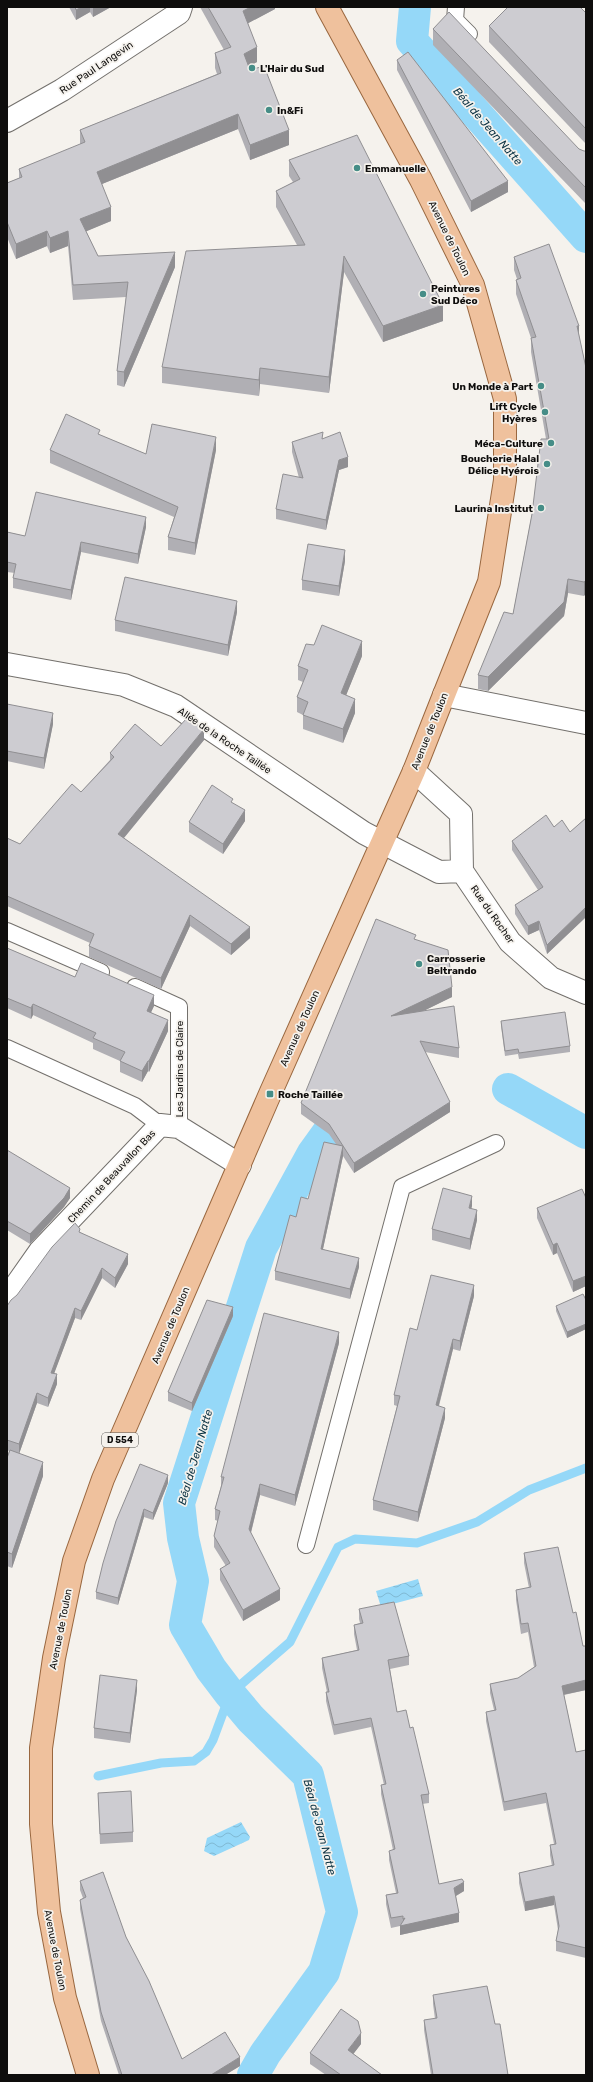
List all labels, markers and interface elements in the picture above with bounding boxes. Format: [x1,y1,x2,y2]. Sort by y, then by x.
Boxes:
street label: Rue Paul Langevin [58,39,136,97]
marker: L'Hair du Sud [247,63,257,73]
place label: L'Hair du Sud [260,63,324,75]
water label: Béal de Jean Natte [450,85,525,168]
marker: In&Fi [264,105,274,115]
place label: In&Fi [277,105,303,117]
marker: Emmanuelle [352,163,362,173]
place label: Emmanuelle [365,163,426,175]
street label: Avenue de Toulon [426,199,472,278]
place label: Peintures Sud Déco [431,283,480,307]
marker: Peintures Sud Déco [418,289,428,299]
place label: Un Monde à Part [452,381,533,393]
marker: Un Monde à Part [536,381,546,391]
place label: Lift Cycle Hyères [489,401,537,425]
marker: Lift Cycle Hyères [540,407,550,417]
place label: Méca-Culture [474,438,543,450]
marker: Méca-Culture [546,438,556,448]
place label: Boucherie Halal Délice Hyérois [461,453,539,477]
marker: Boucherie Halal Délice Hyérois [542,459,552,469]
place label: Laurina Institut [454,503,533,515]
marker: Laurina Institut [536,503,546,513]
street label: Avenue de Toulon [409,691,451,772]
street label: Allée de la Roche Taillée [175,705,274,777]
street label: Rue du Rocher [468,883,517,946]
place label: Carrosserie Beltrando [427,953,485,977]
marker: Carrosserie Beltrando [414,959,424,969]
street label: Avenue de Toulon [278,988,322,1068]
street label: Les Jardins de Claire [174,1020,186,1117]
marker: Roche Taillée [265,1089,275,1099]
place label: Roche Taillée [278,1089,343,1101]
street label: Chemin de Beauvallon Bas [65,1128,158,1226]
street label: Avenue de Toulon [149,1285,192,1365]
water label: Béal de Jean Natte [176,1408,215,1506]
road number: D 554 [102,1433,138,1447]
street label: Avenue de Toulon [47,1588,75,1671]
water label: Béal de Jean Natte [300,1778,339,1876]
street label: Avenue de Toulon [41,1909,69,1992]

